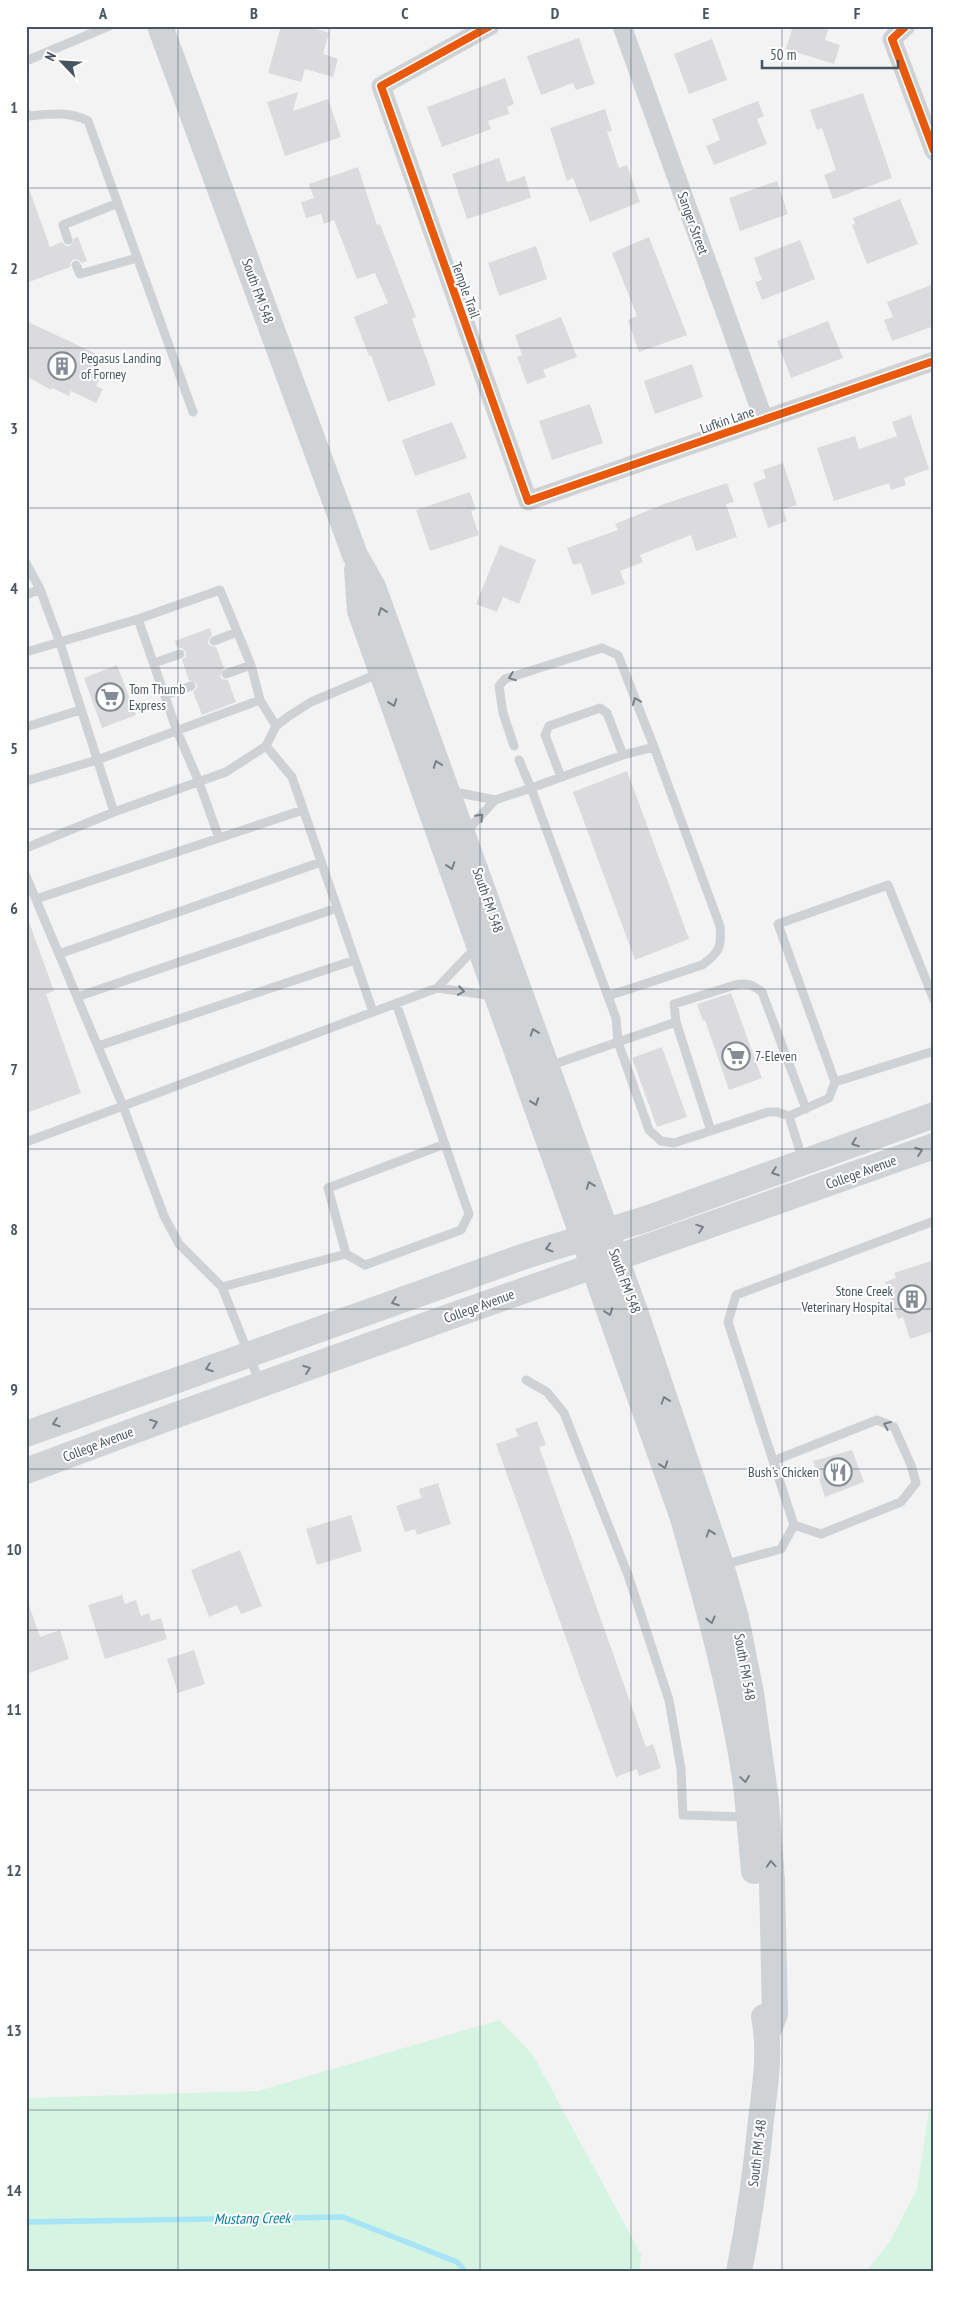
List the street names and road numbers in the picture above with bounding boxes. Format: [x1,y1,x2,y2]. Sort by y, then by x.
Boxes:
street label: Sanger Street [673,189,713,257]
street label: South FM 548 [238,256,278,326]
street label: Temple Trail [448,260,485,321]
street label: Lufkin Lane [698,402,757,438]
street label: South FM 548 [468,865,508,935]
street label: College Avenue [823,1151,899,1193]
street label: South FM 548 [605,1246,645,1316]
street label: College Avenue [441,1285,517,1327]
street label: College Avenue [60,1422,136,1466]
street label: South FM 548 [730,1632,760,1702]
street label: South FM 548 [744,2118,770,2188]

